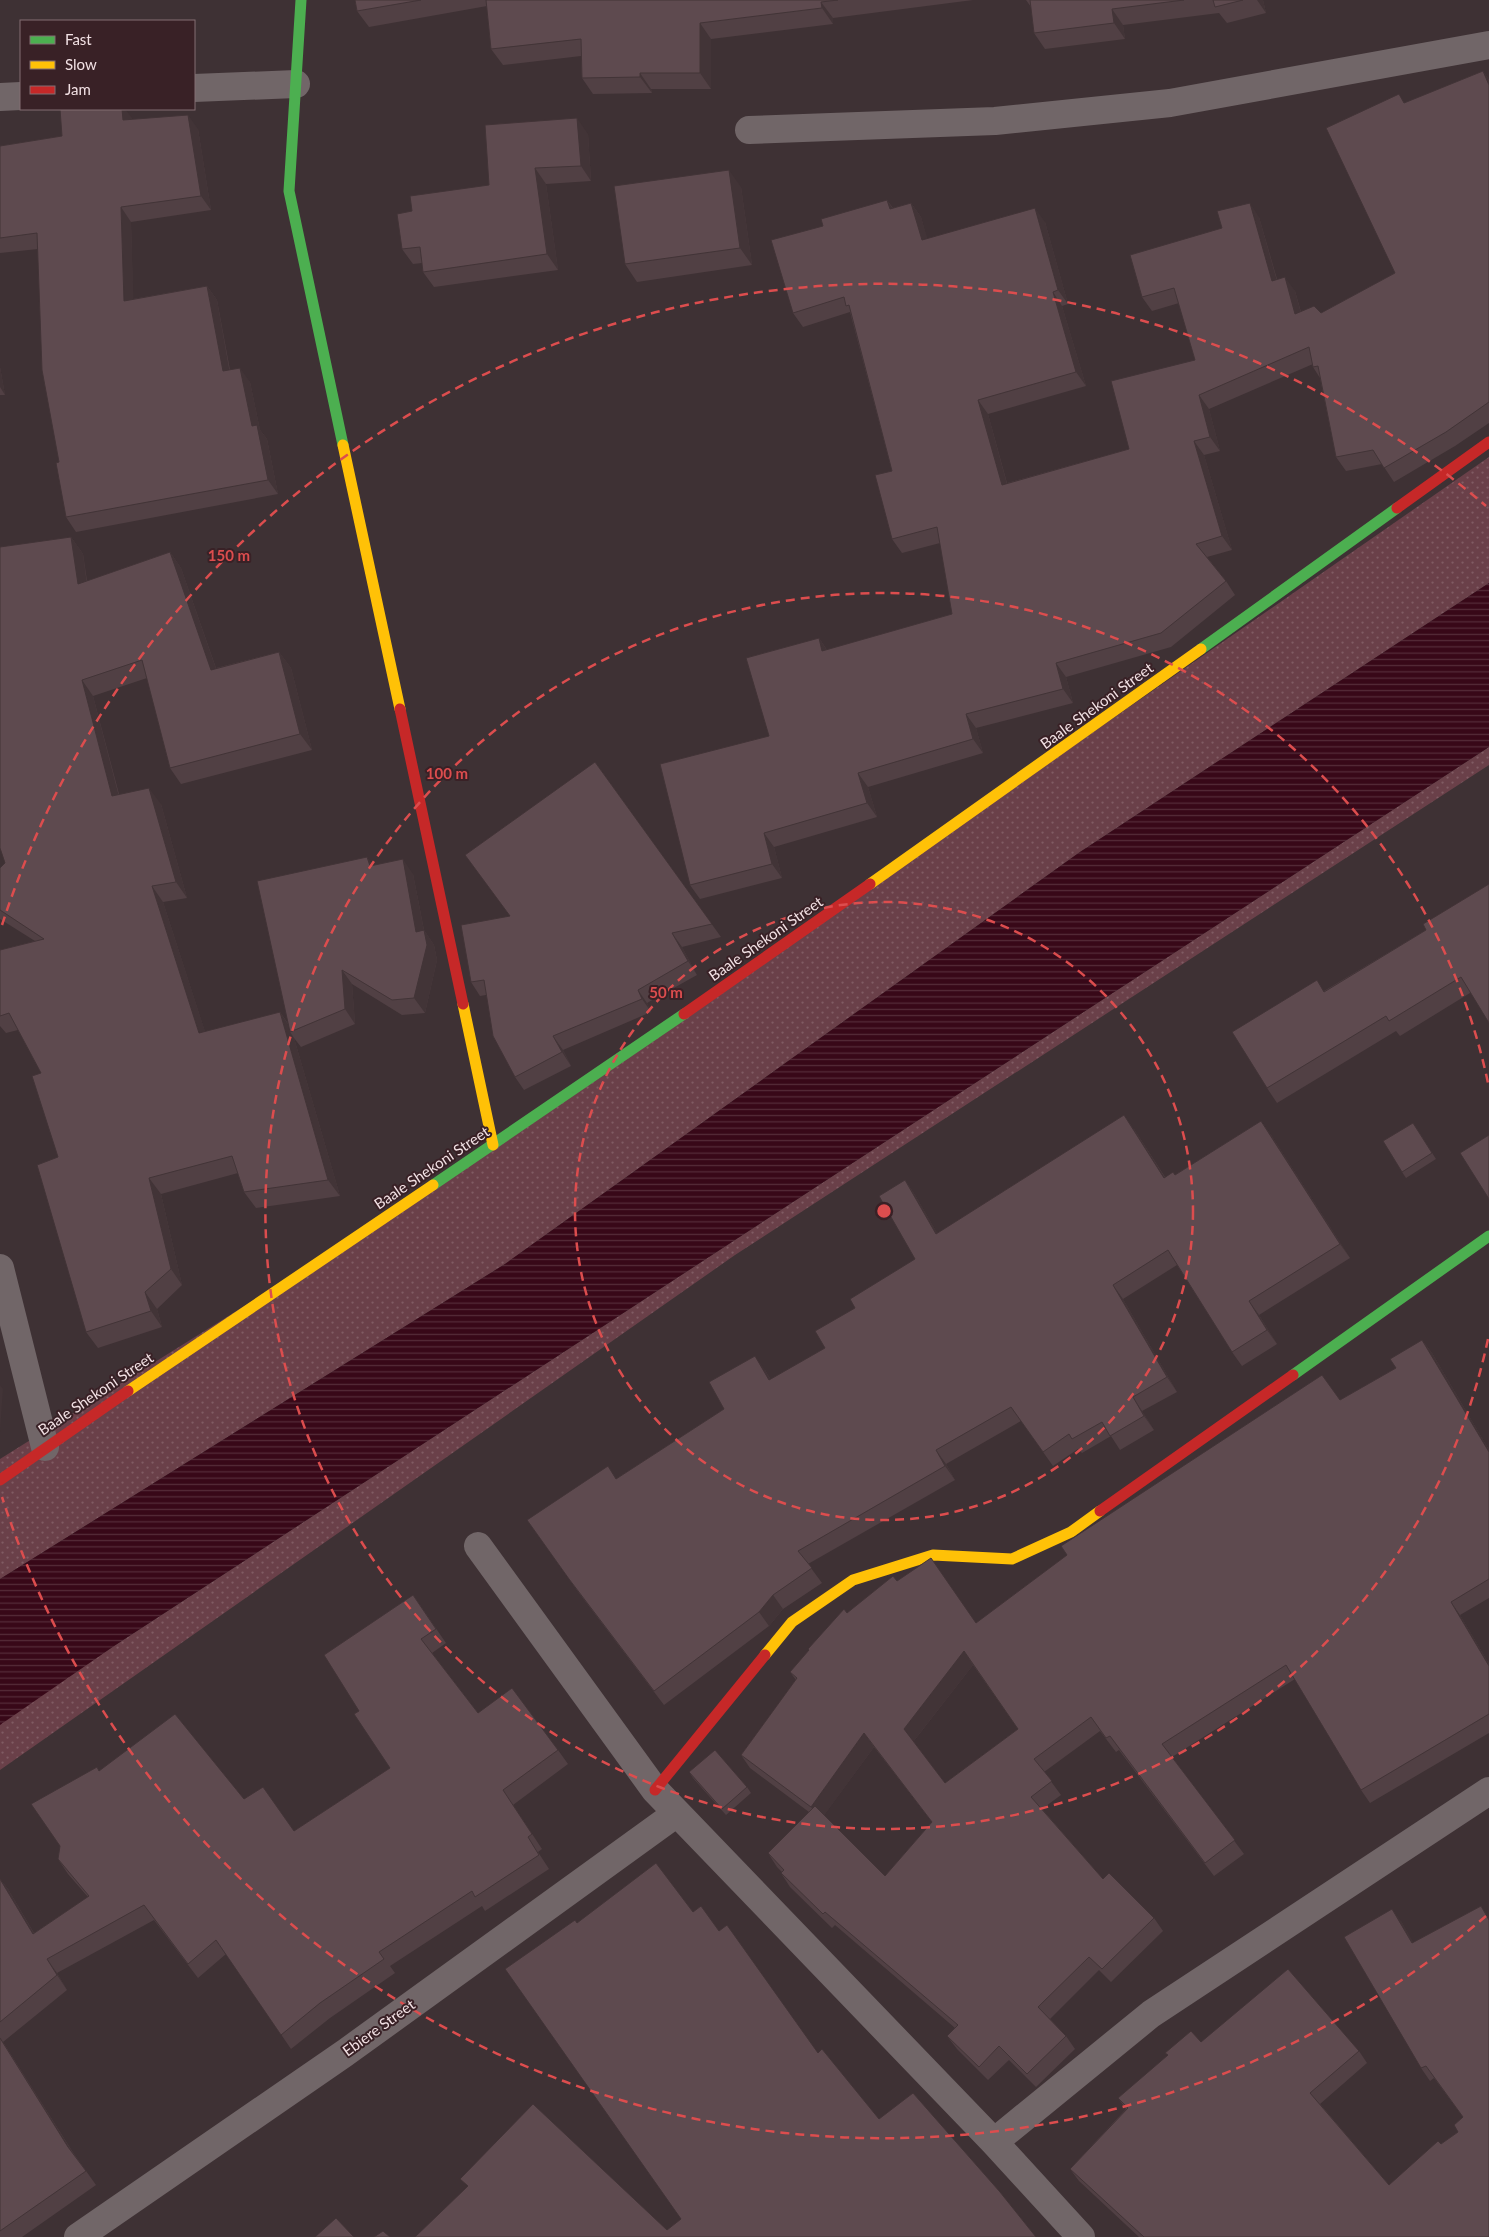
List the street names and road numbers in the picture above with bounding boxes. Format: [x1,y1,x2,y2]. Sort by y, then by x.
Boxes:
street label: Baale Shekoni Street [1036,658,1157,752]
street label: Baale Shekoni Street [705,892,826,984]
street label: Baale Shekoni Street [370,1122,493,1212]
street label: Baale Shekoni Street [34,1348,157,1438]
street label: Ebiere Street [339,1995,419,2059]

